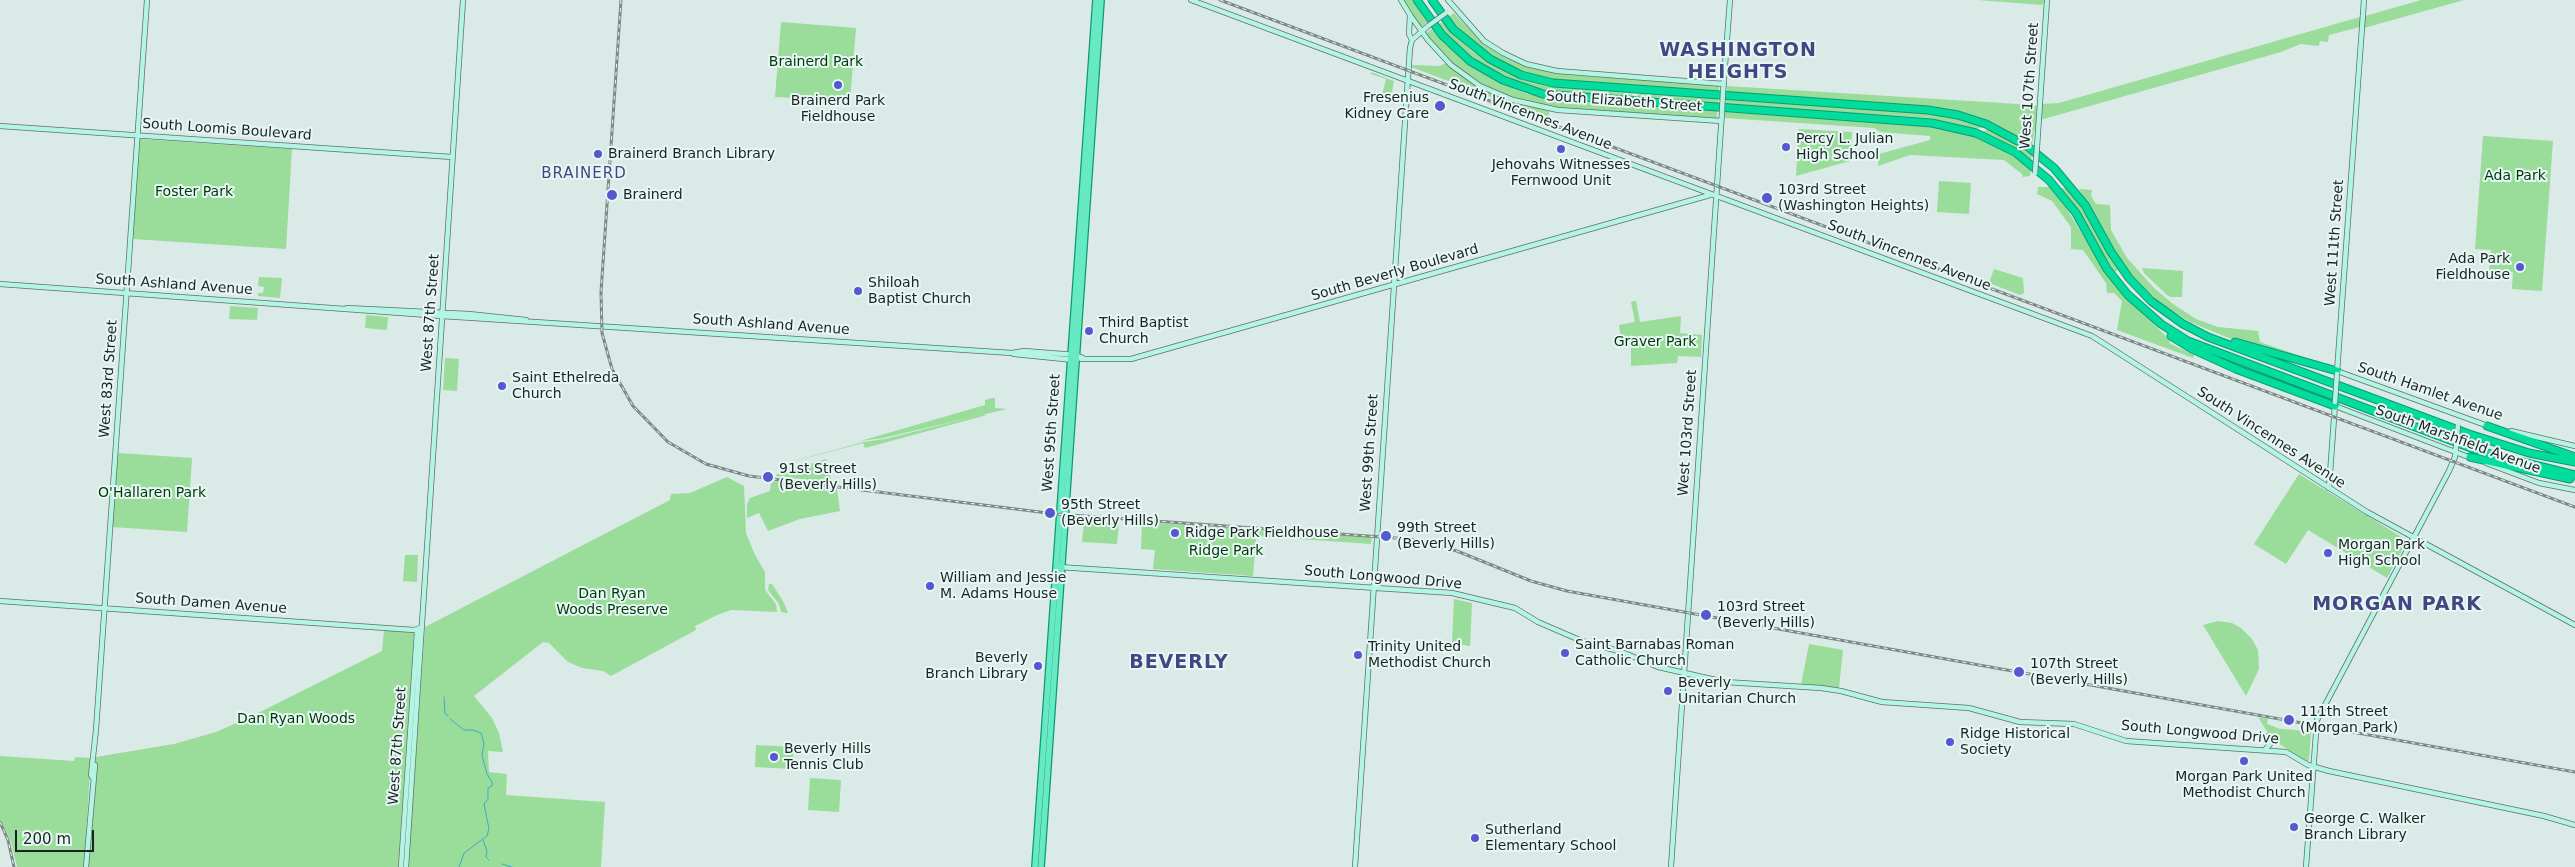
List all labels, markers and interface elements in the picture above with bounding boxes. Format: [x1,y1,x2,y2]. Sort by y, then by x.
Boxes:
street label: West 107th Street [2017,22,2043,150]
district label: WASHINGTON HEIGHTS [1658,40,1818,84]
park label: Brainerd Park [769,54,863,70]
street label: South Vincennes Avenue [1446,76,1614,154]
marker: Brainerd Park Fieldhouse [832,79,844,91]
street label: South Elizabeth Street [1545,88,1703,116]
place label: Fresenius Kidney Care [1344,90,1429,122]
place label: Brainerd Park Fieldhouse [791,93,885,125]
marker: Fresenius Kidney Care [1433,99,1447,113]
street label: South Loomis Boulevard [142,116,312,144]
place label: Percy L. Julian High School [1796,131,1893,164]
marker: Percy L. Julian High School [1780,141,1792,153]
marker: Jehovahs Witnesses Fernwood Unit [1555,143,1567,155]
place label: Brainerd Branch Library [608,146,775,162]
marker: Brainerd Branch Library [592,148,604,160]
place label: Jehovahs Witnesses Fernwood Unit [1492,157,1630,190]
district label: BRAINERD [540,165,628,183]
park label: Ada Park [2484,168,2546,184]
street label: West 111th Street [2322,179,2348,307]
place label: 103rd Street (Washington Heights) [1778,182,1929,214]
park label: Foster Park [155,184,233,200]
place label: Brainerd [623,187,683,203]
marker: Brainerd [605,188,619,202]
marker: 103rd Street (Washington Heights) [1760,191,1774,205]
street label: South Vincennes Avenue [1825,217,1993,295]
street label: South Beverly Boulevard [1309,241,1481,305]
place label: Ada Park Fieldhouse [2435,251,2510,284]
street label: West 87th Street [419,254,443,372]
marker: Ada Park Fieldhouse [2514,261,2526,273]
street label: South Ashland Avenue [95,271,253,299]
place label: Shiloah Baptist Church [868,275,971,308]
marker: Shiloah Baptist Church [852,285,864,297]
street label: South Ashland Avenue [692,311,850,339]
place label: Third Baptist Church [1099,315,1188,348]
street label: West 83rd Street [97,320,121,438]
marker: Third Baptist Church [1083,325,1095,337]
park label: Graver Park [1614,334,1696,350]
street label: South Hamlet Avenue [2355,359,2505,425]
street label: West 103rd Street [1675,369,1701,497]
place label: Saint Ethelreda Church [512,370,619,402]
street label: West 95th Street [1040,374,1064,492]
marker: Saint Ethelreda Church [496,380,508,392]
street label: South Vincennes Avenue [2194,384,2348,492]
street label: West 99th Street [1358,394,1382,512]
street label: South Marshfield Avenue [2373,402,2543,478]
place label: 91st Street (Beverly Hills) [779,461,877,494]
marker: 91st Street (Beverly Hills) [761,470,775,484]
park label: O'Hallaren Park [98,485,206,501]
place label: 95th Street (Beverly Hills) [1061,497,1159,530]
marker: 95th Street (Beverly Hills) [1043,506,1057,520]
place label: 99th Street (Beverly Hills) [1397,520,1495,552]
place label: Ridge Park Fieldhouse [1185,525,1339,541]
marker: Ridge Park Fieldhouse [1169,527,1181,539]
marker: 99th Street (Beverly Hills) [1379,529,1393,543]
place label: Morgan Park High School [2338,537,2425,570]
park label: Ridge Park [1189,543,1263,559]
marker: Morgan Park High School [2322,547,2334,559]
street label: South Longwood Drive [1303,563,1463,593]
place label: William and Jessie M. Adams House [940,570,1066,602]
marker: William and Jessie M. Adams House [924,580,936,592]
park label: Dan Ryan Woods Preserve [556,586,668,618]
street label: South Damen Avenue [135,590,287,618]
district label: MORGAN PARK [2311,594,2483,616]
place label: 103rd Street (Beverly Hills) [1717,599,1815,632]
marker: 103rd Street (Beverly Hills) [1699,608,1713,622]
place label: Saint Barnabas Roman Catholic Church [1575,637,1734,670]
place label: Trinity United Methodist Church [1368,639,1491,672]
marker: Saint Barnabas Roman Catholic Church [1559,647,1571,659]
marker: Trinity United Methodist Church [1352,649,1364,661]
place label: Beverly Branch Library [925,650,1028,682]
district label: BEVERLY [1128,652,1230,674]
place label: 107th Street (Beverly Hills) [2030,656,2128,689]
marker: Beverly Branch Library [1032,660,1044,672]
marker: 107th Street (Beverly Hills) [2012,665,2026,679]
place label: Beverly Unitarian Church [1678,675,1796,708]
marker: Beverly Unitarian Church [1662,685,1674,697]
street label: West 87th Street [386,687,410,805]
place label: 111th Street (Morgan Park) [2300,704,2398,736]
park label: Dan Ryan Woods [237,711,355,727]
marker: 111th Street (Morgan Park) [2282,713,2296,727]
street label: South Longwood Drive [2120,718,2280,748]
place label: Ridge Historical Society [1960,726,2070,759]
marker: Ridge Historical Society [1944,736,1956,748]
place label: Beverly Hills Tennis Club [784,741,871,774]
marker: Beverly Hills Tennis Club [768,751,780,763]
marker: Morgan Park United Methodist Church [2238,755,2250,767]
place label: Morgan Park United Methodist Church [2175,769,2313,802]
place label: George C. Walker Branch Library [2304,811,2426,844]
scale bar [18,820,96,852]
marker: George C. Walker Branch Library [2288,821,2300,833]
place label: Sutherland Elementary School [1485,822,1617,854]
text: 200 m [23,830,71,848]
marker: Sutherland Elementary School [1469,832,1481,844]

